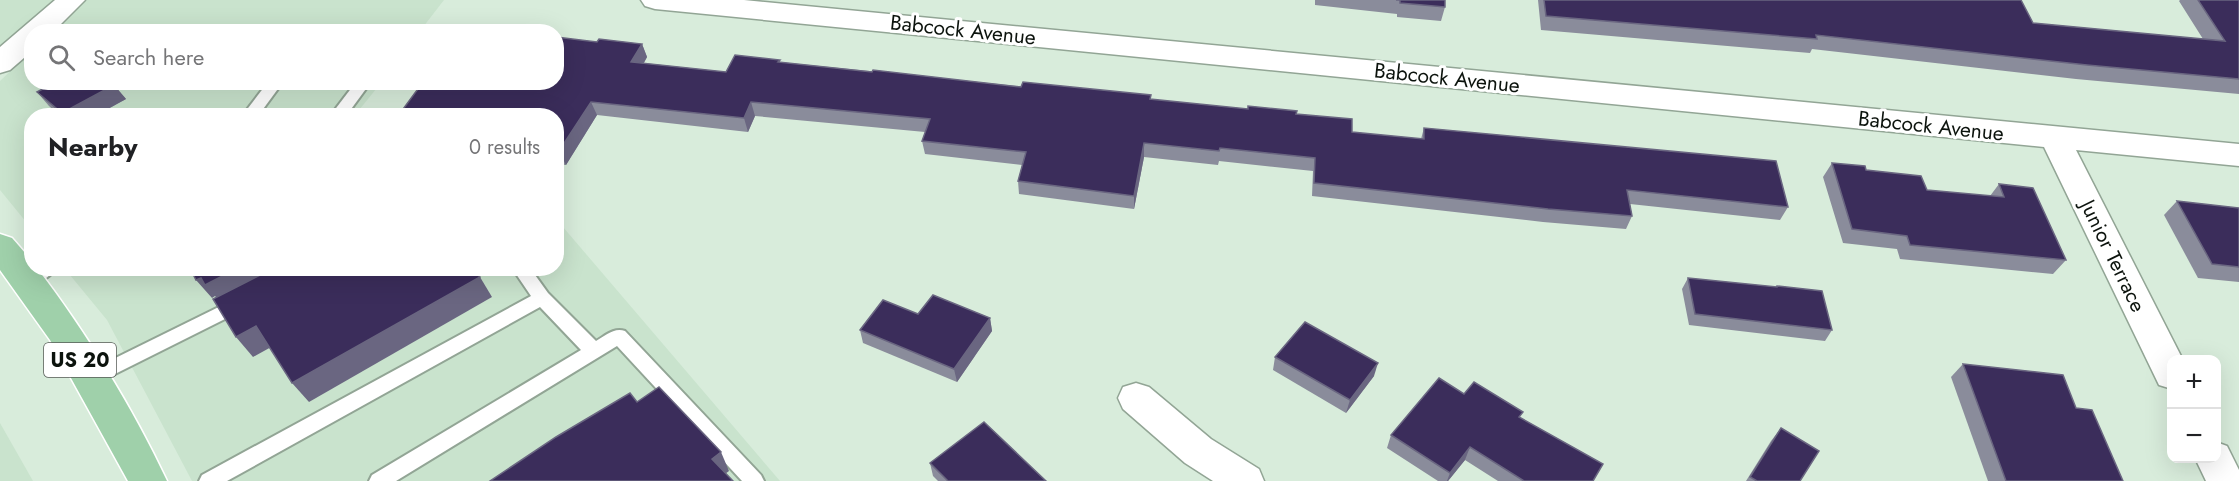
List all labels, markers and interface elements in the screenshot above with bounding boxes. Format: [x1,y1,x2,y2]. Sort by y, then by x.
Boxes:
street label: Babcock Avenue [889,7,1037,53]
search box [24,24,564,90]
icon: search [45,41,78,74]
text: Search here [93,41,204,73]
street label: Babcock Avenue [1373,55,1521,101]
street label: Babcock Avenue [1857,103,2005,149]
text: Nearby [48,128,137,166]
text: 0 results [469,133,540,162]
street label: Junior Terrace [2072,192,2153,317]
road number: US 20 [44,343,116,377]
map controls [2167,355,2221,463]
button: + [2167,355,2221,409]
button: − [2167,409,2221,463]

